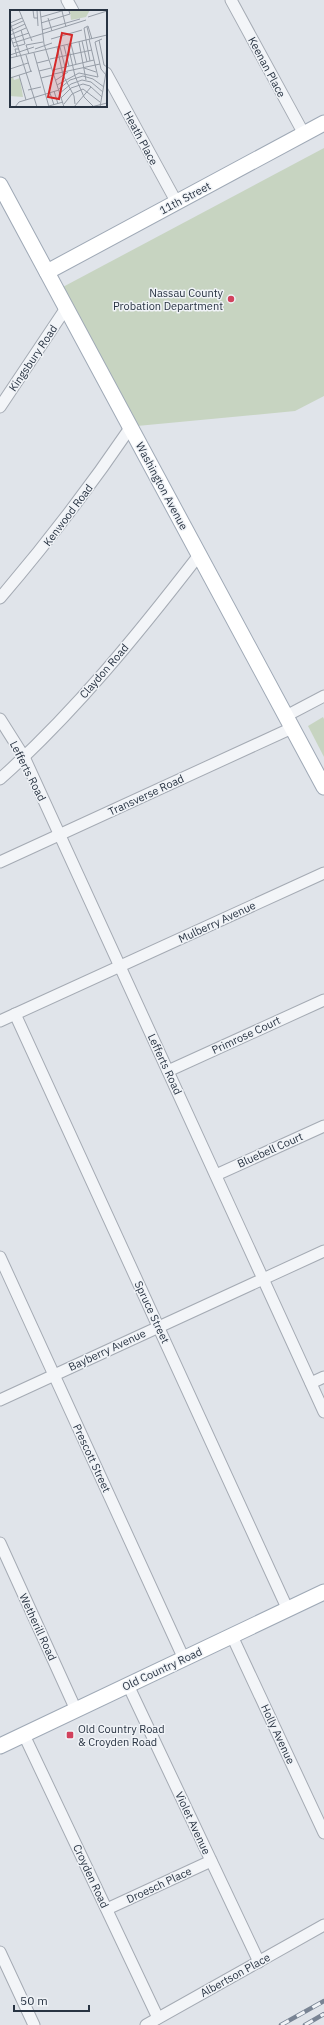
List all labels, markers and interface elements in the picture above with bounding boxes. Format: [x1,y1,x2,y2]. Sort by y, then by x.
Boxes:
inset map [10,10,107,107]
street label: Keenan Place [245,34,289,100]
street label: Heath Place [121,108,161,168]
street label: 11th Street [157,179,213,217]
place label: Nassau County Probation Department [113,286,224,313]
marker: Nassau County Probation Department [226,294,236,304]
street label: Kingsbury Road [6,322,60,394]
street label: Washington Avenue [133,440,191,532]
street label: Kenwood Road [40,481,96,549]
street label: Claydon Road [76,641,132,701]
street label: Lefferts Road [7,739,49,803]
street label: Transverse Road [106,771,186,819]
street label: Mulberry Avenue [176,898,258,946]
street label: Primrose Court [209,1013,283,1057]
street label: Lefferts Road [145,1031,185,1097]
street label: Bluebell Court [235,1129,305,1171]
street label: Spruce Street [131,1279,173,1346]
street label: Bayberry Avenue [66,1326,148,1374]
street label: Prescott Street [70,1422,114,1495]
street label: Wetherill Road [16,1591,60,1663]
street label: Old Country Road [120,1644,204,1694]
street label: Holly Avenue [258,1702,298,1766]
place label: Old Country Road & Croyden Road [78,1722,165,1749]
marker: Old Country Road & Croyden Road [65,1730,75,1740]
street label: Violet Avenue [172,1789,214,1857]
street label: Croyden Road [70,1842,112,1910]
street label: Droesch Place [124,1864,194,1906]
street label: Albertson Place [198,1950,272,2000]
scale bar [14,1987,89,2013]
text: 50 m [20,1993,48,2008]

